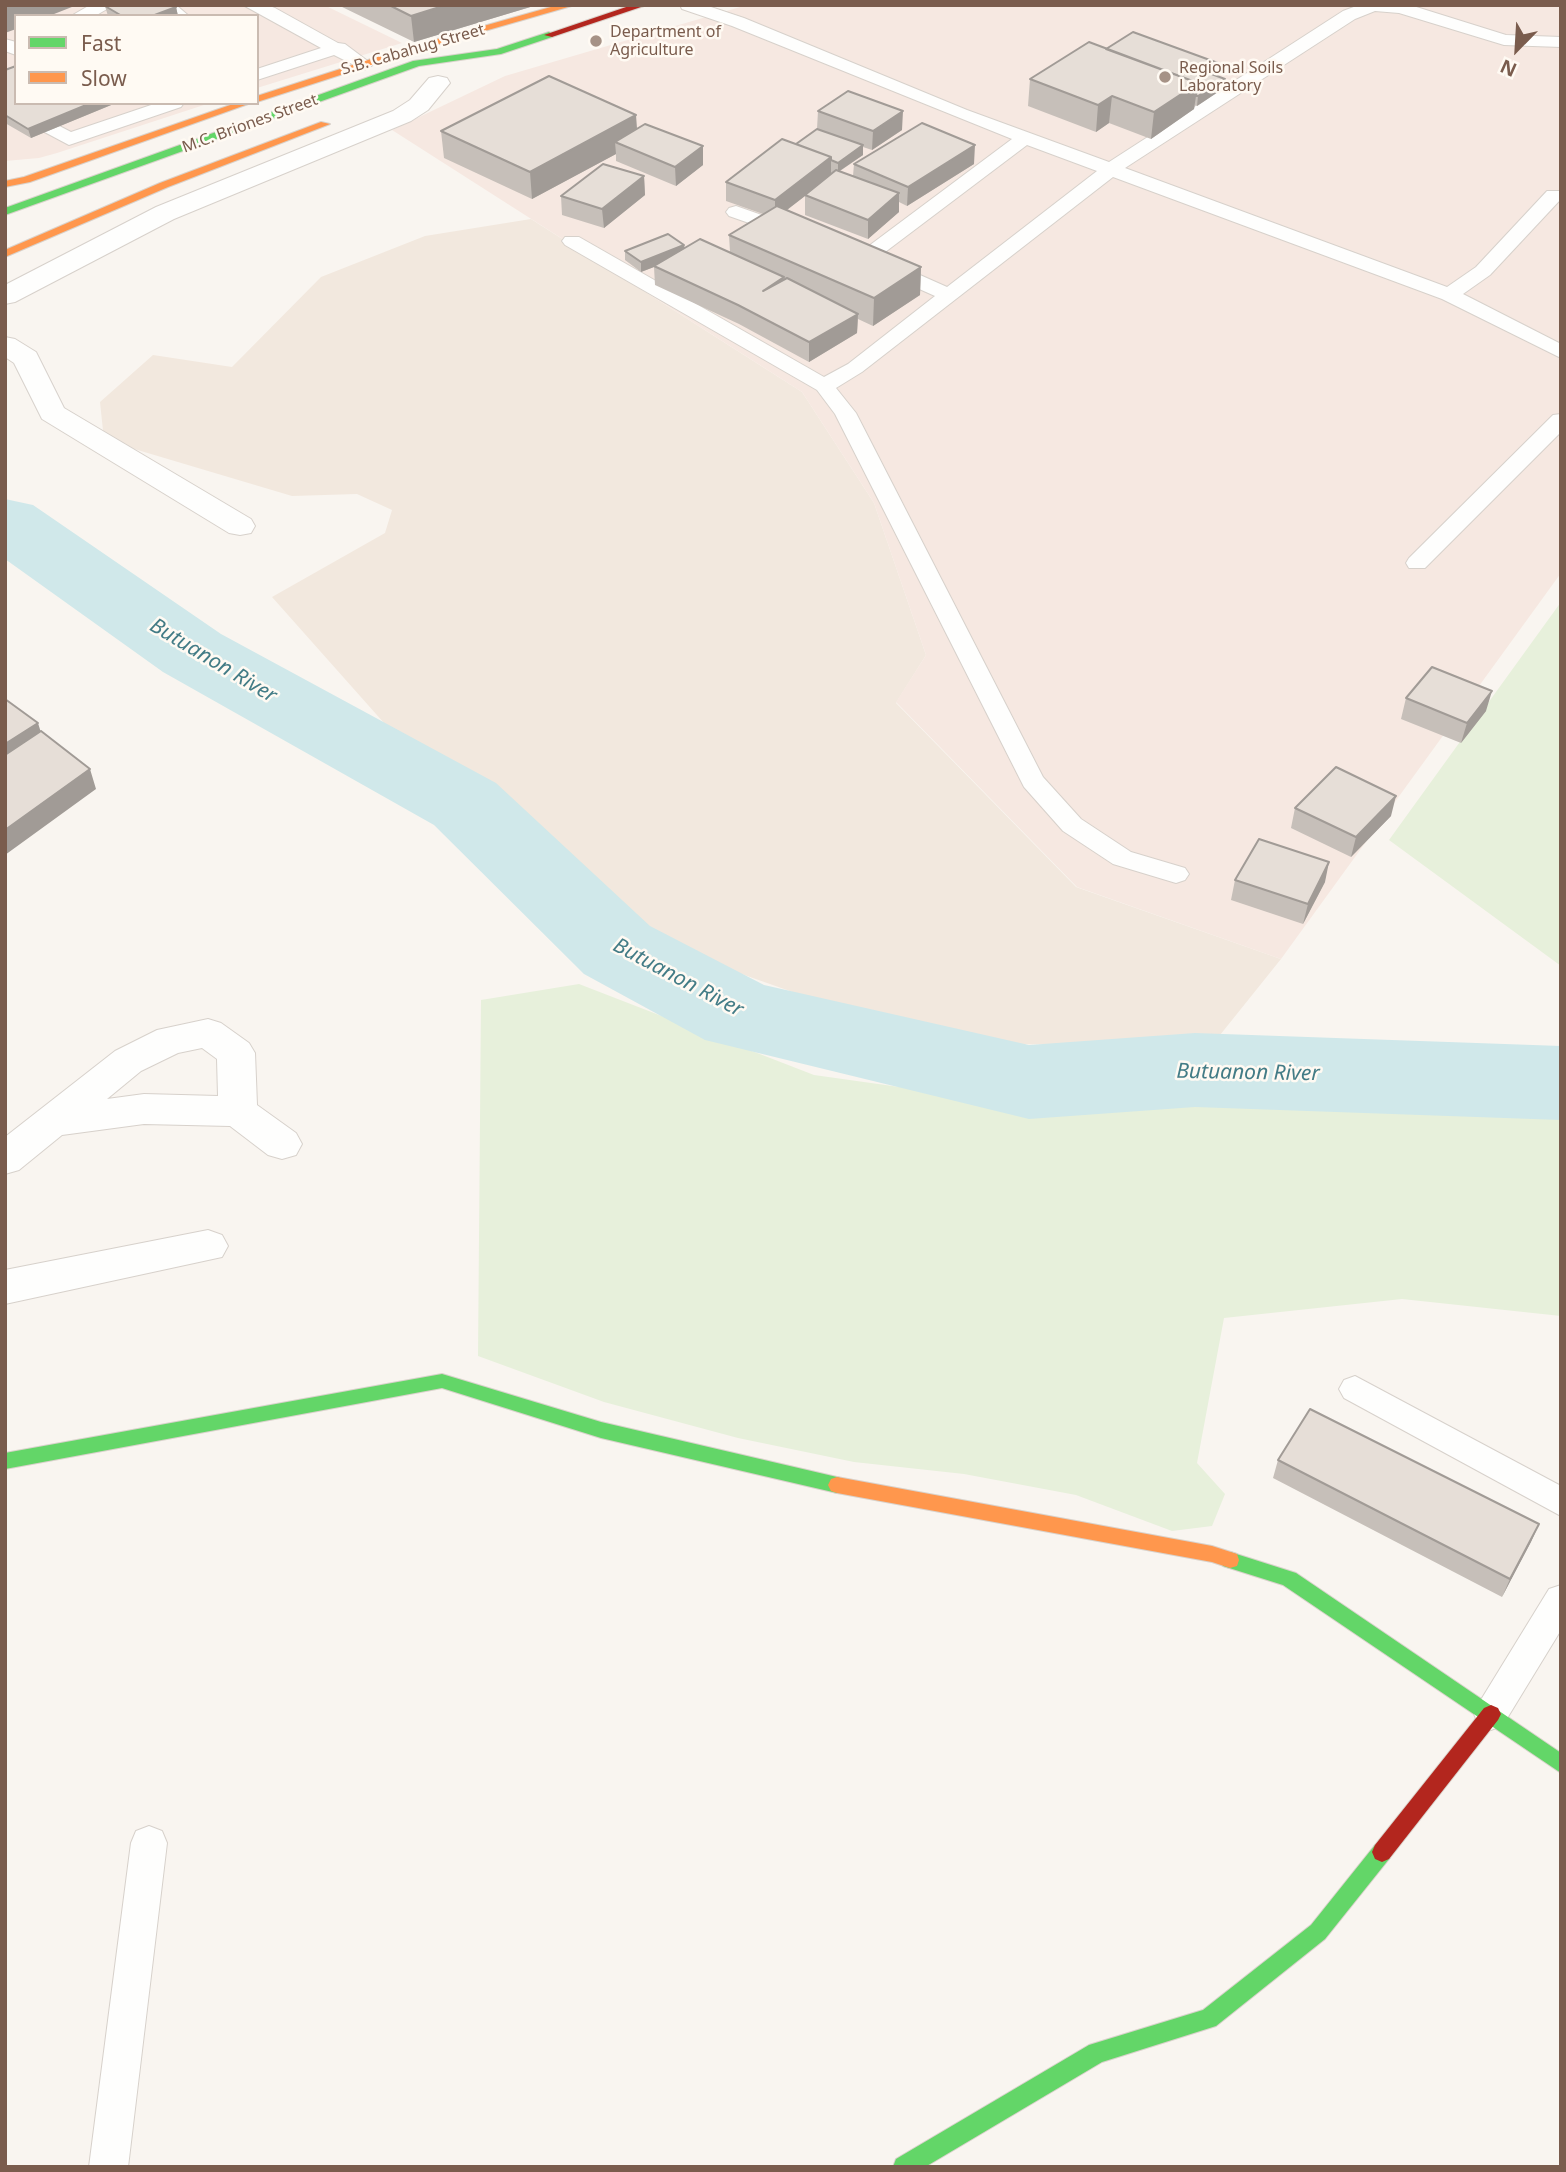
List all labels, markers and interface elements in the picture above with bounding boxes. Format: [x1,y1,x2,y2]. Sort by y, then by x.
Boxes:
legend [14,14,259,105]
north arrow [1482,14,1552,84]
street label: S.B. Cabahug Street [339,20,487,80]
place label: Department of Agriculture [610,22,721,60]
text: Fast [81,29,121,57]
marker: Department of Agriculture [588,33,604,49]
text: N [1496,53,1521,83]
place label: Regional Soils Laboratory [1179,58,1283,96]
text: Slow [81,64,127,92]
marker: Regional Soils Laboratory [1157,69,1173,85]
street label: M.C. Briones Street [180,91,320,157]
water label: Butuanon River [145,613,281,709]
water label: Butuanon River [609,933,747,1023]
water label: Butuanon River [1176,1059,1320,1087]

